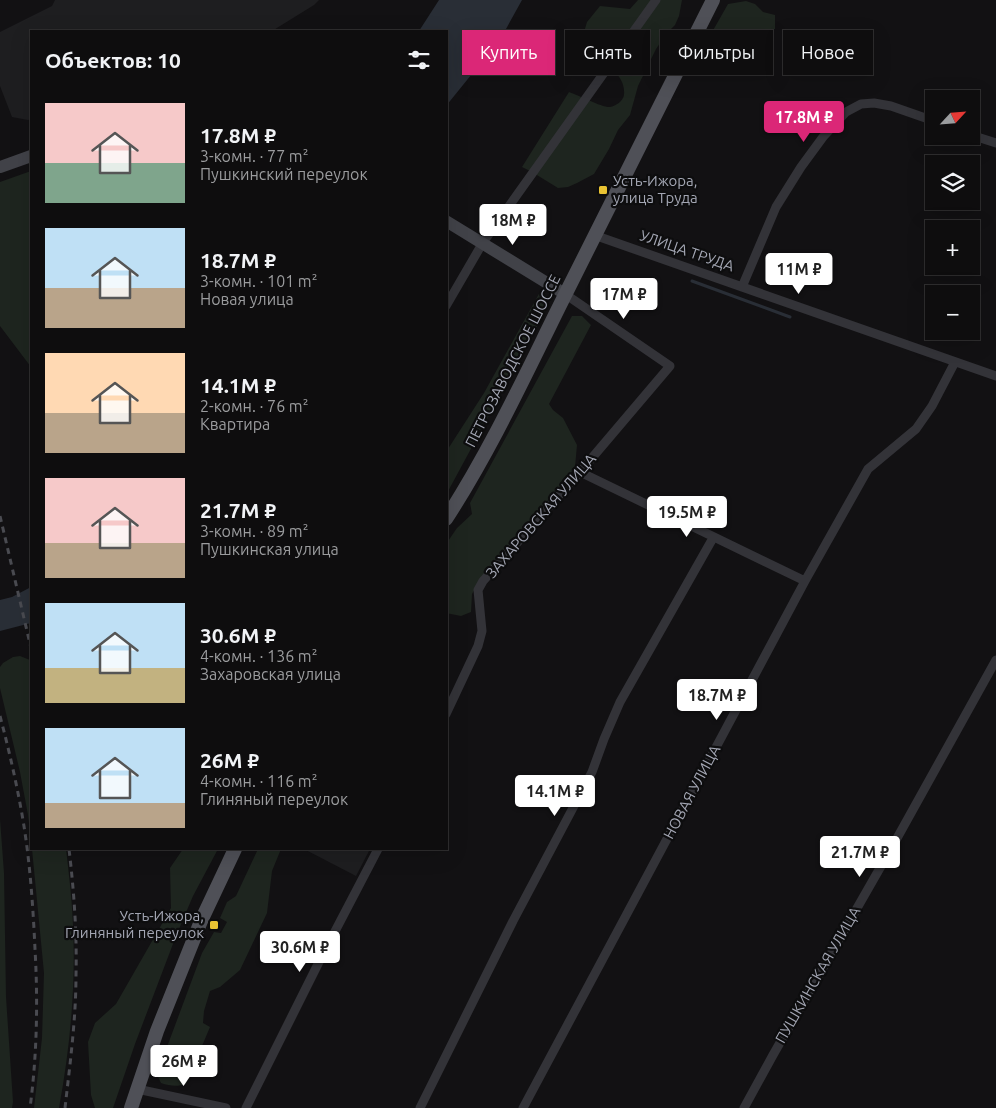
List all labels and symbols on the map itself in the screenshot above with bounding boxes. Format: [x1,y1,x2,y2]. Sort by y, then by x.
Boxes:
north arrow [925,90,980,145]
pin: 17.8M ₽ [758,100,850,143]
place label: Усть-Ижора, улица Труда [613,172,698,206]
marker: Усть-Ижора, улица Труда [597,184,609,196]
pin: 18M ₽ [478,204,548,246]
street label: УЛИЦА ТРУДА [638,226,737,275]
pin: 11M ₽ [764,252,834,295]
street label: ПЕТРОЗАВОДСКОЕ ШОССЕ [462,272,564,450]
pin: 17M ₽ [589,278,659,320]
street label: ЗАХАРОВСКАЯ УЛИЦА [482,450,599,581]
pin: 19.5M ₽ [641,496,733,538]
pin: 18.7M ₽ [671,678,763,721]
street label: НОВАЯ УЛИЦА [660,742,724,842]
pin: 14.1M ₽ [509,774,601,817]
pin: 21.7M ₽ [814,836,906,878]
street label: ПУШКИНСКАЯ УЛИЦА [772,903,864,1046]
place label: Усть-Ижора, Глиняный переулок [65,907,204,941]
marker: Усть-Ижора, Глиняный переулок [208,919,220,931]
pin: 30.6M ₽ [254,930,346,973]
pin: 26M ₽ [149,1044,219,1087]

